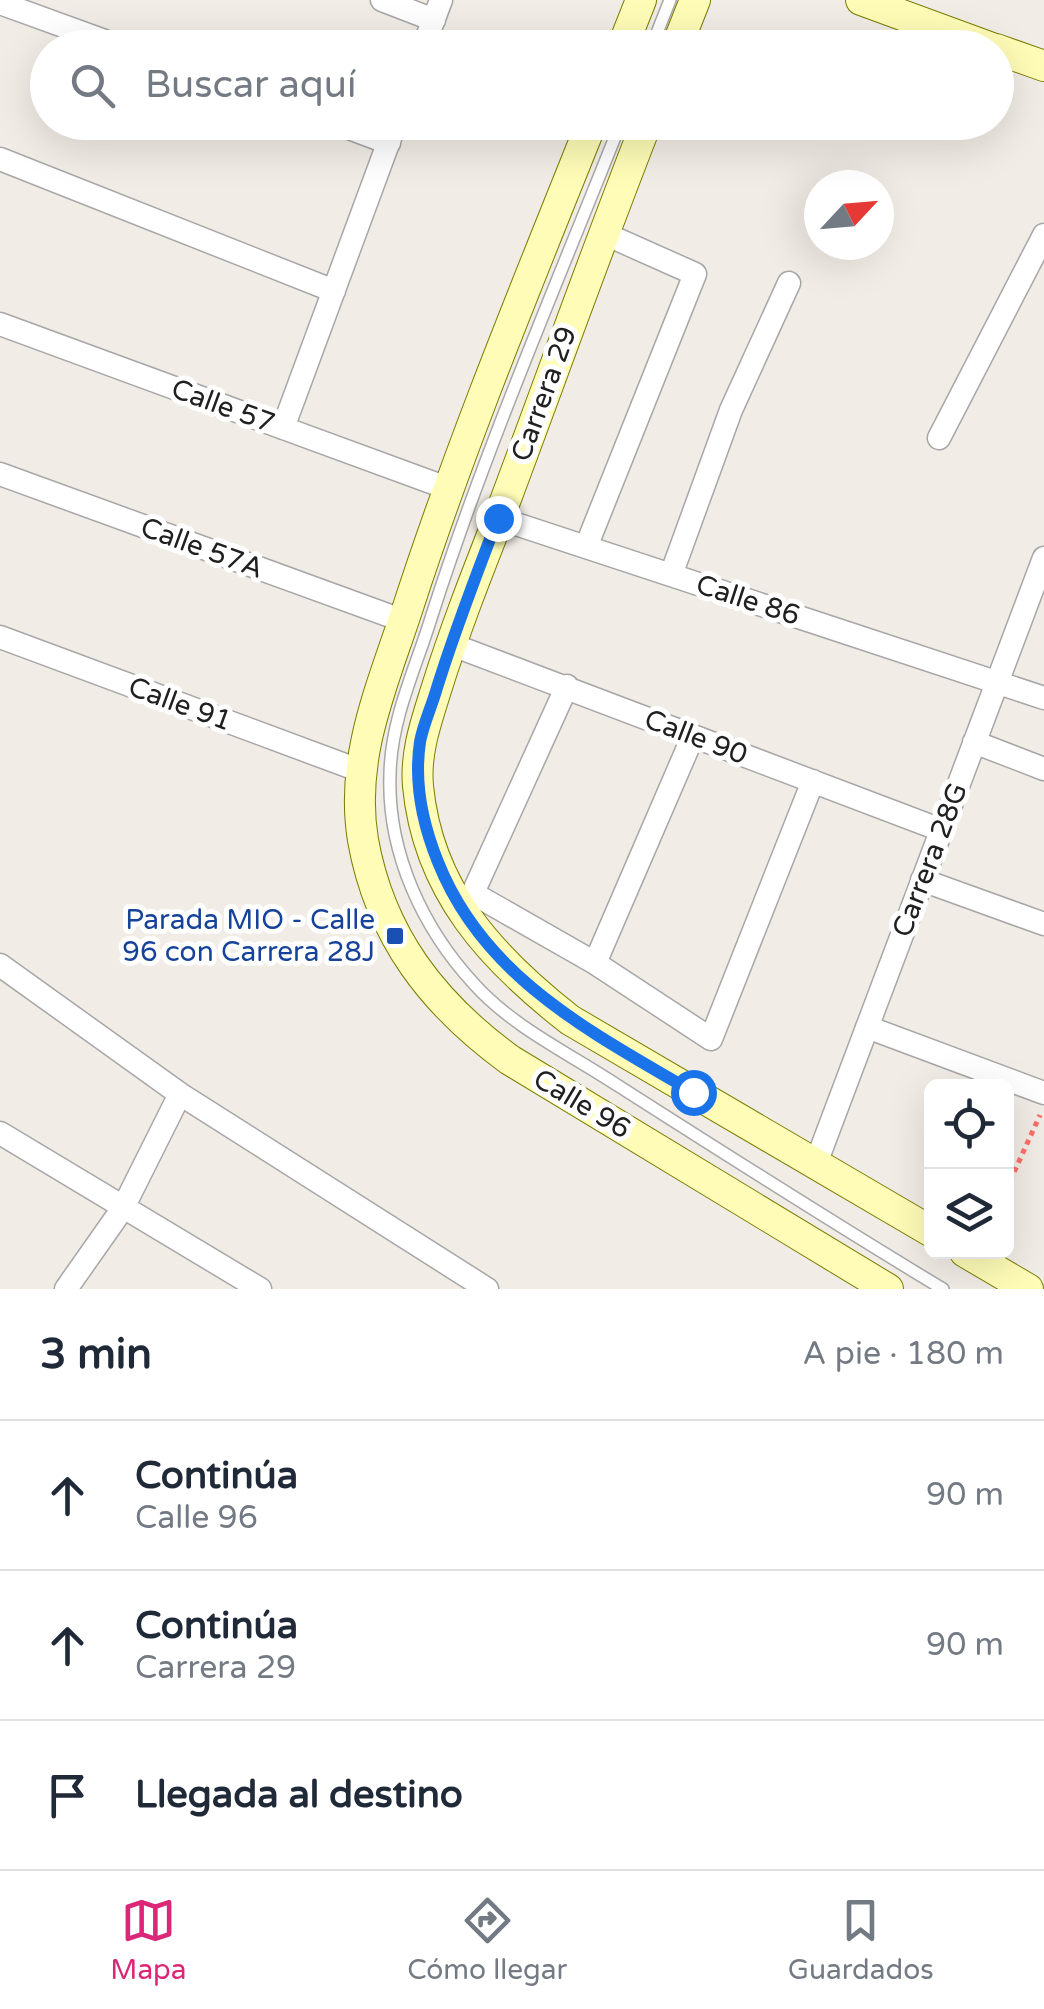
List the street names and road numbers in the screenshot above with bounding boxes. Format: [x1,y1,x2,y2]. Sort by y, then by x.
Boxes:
street label: Carrera 29 [504,322,584,466]
street label: Calle 57 [167,372,279,440]
street label: Calle 57A [136,510,268,586]
street label: Calle 86 [692,567,804,633]
street label: Calle 91 [124,670,236,738]
street label: Calle 90 [640,702,752,772]
street label: Carrera 28G [885,778,975,942]
street label: Calle 96 [527,1062,637,1146]

